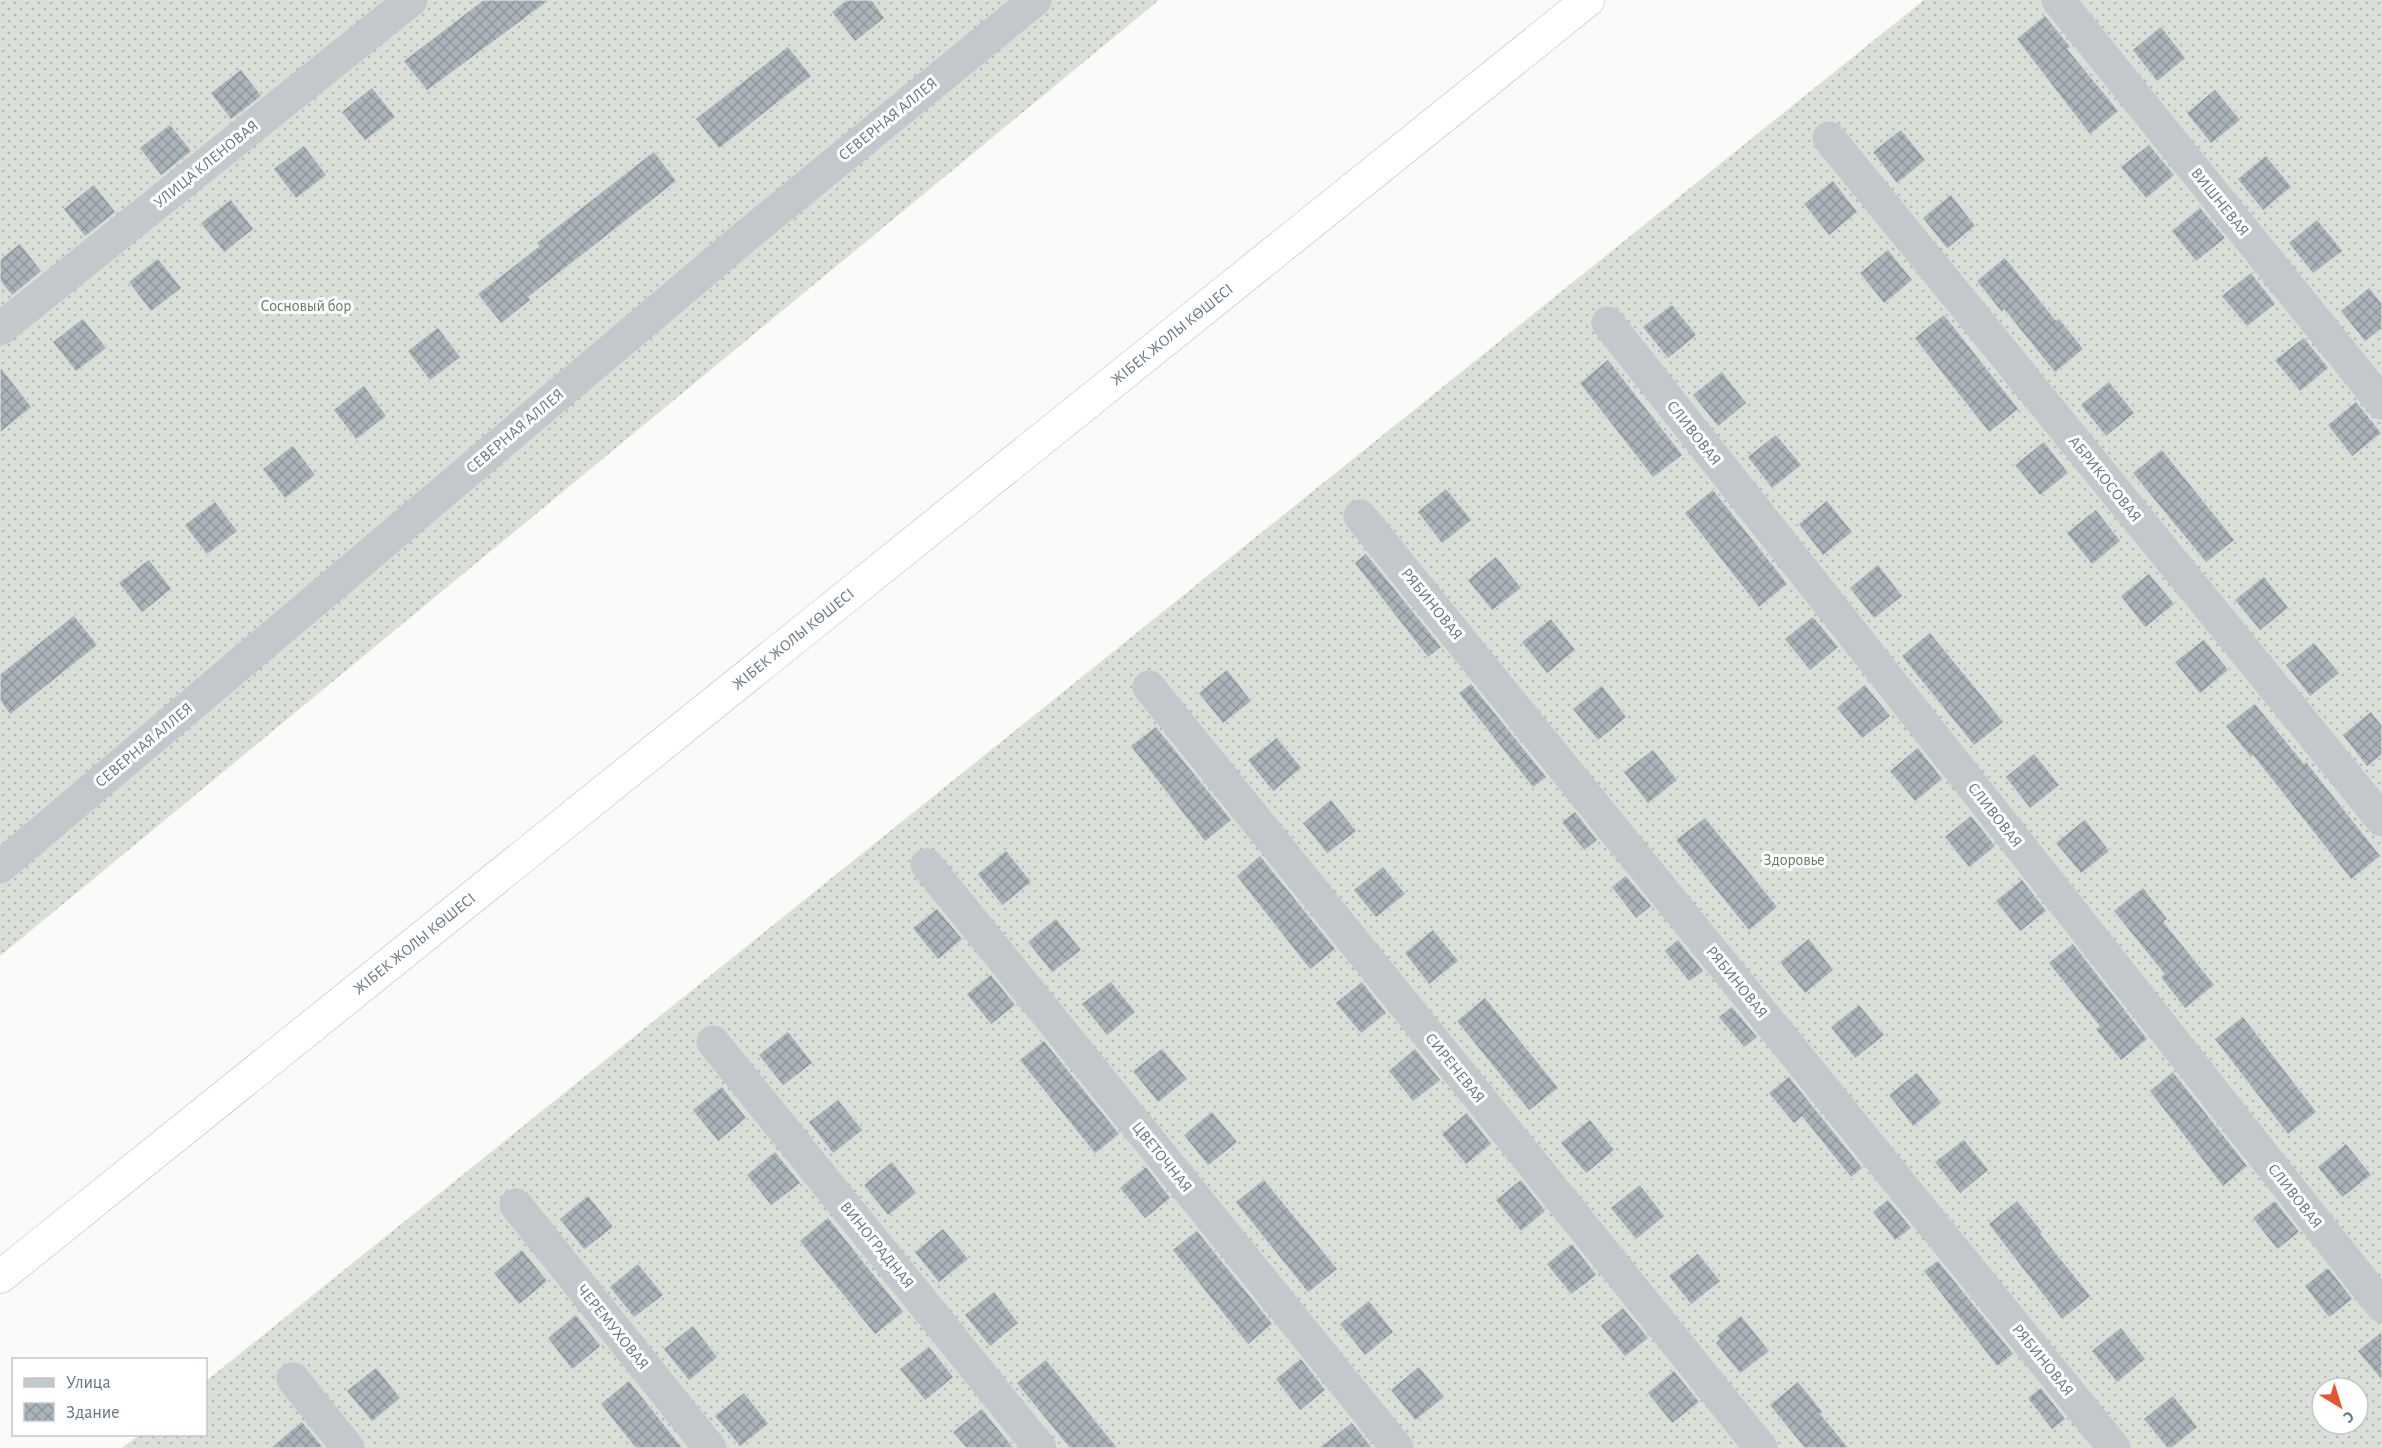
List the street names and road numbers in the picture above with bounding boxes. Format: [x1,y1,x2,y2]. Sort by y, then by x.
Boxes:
street label: СЕВЕРНАЯ АЛЛЕЯ [836,74,940,164]
street label: УЛИЦА КЛЕНОВАЯ [151,117,261,211]
street label: ВИШНЕВАЯ [2188,165,2252,239]
street label: ЖІБЕК ЖОЛЫ КӨШЕСІ [1108,281,1236,388]
street label: СЕВЕРНАЯ АЛЛЕЯ [463,386,567,476]
street label: СЛИВОВАЯ [1664,398,1724,468]
street label: АБРИКОСОВАЯ [2066,433,2144,525]
street label: РЯБИНОВАЯ [1398,565,1466,643]
street label: ЖІБЕК ЖОЛЫ КӨШЕСІ [729,585,857,693]
street label: СЕВЕРНАЯ АЛЛЕЯ [92,700,196,790]
street label: СЛИВОВАЯ [1965,780,2025,850]
street label: ЖІБЕК ЖОЛЫ КӨШЕСІ [350,890,479,997]
street label: РЯБИНОВАЯ [1703,943,1771,1021]
street label: СИРЕНЕВАЯ [1422,1030,1488,1106]
street label: ЦВЕТОЧНАЯ [1129,1119,1195,1195]
street label: СЛИВОВАЯ [2265,1161,2325,1231]
street label: ВИНОГРАДНАЯ [837,1199,917,1291]
street label: ЧЕРЕМУХОВАЯ [574,1282,652,1372]
street label: РЯБИНОВАЯ [2009,1321,2077,1399]

